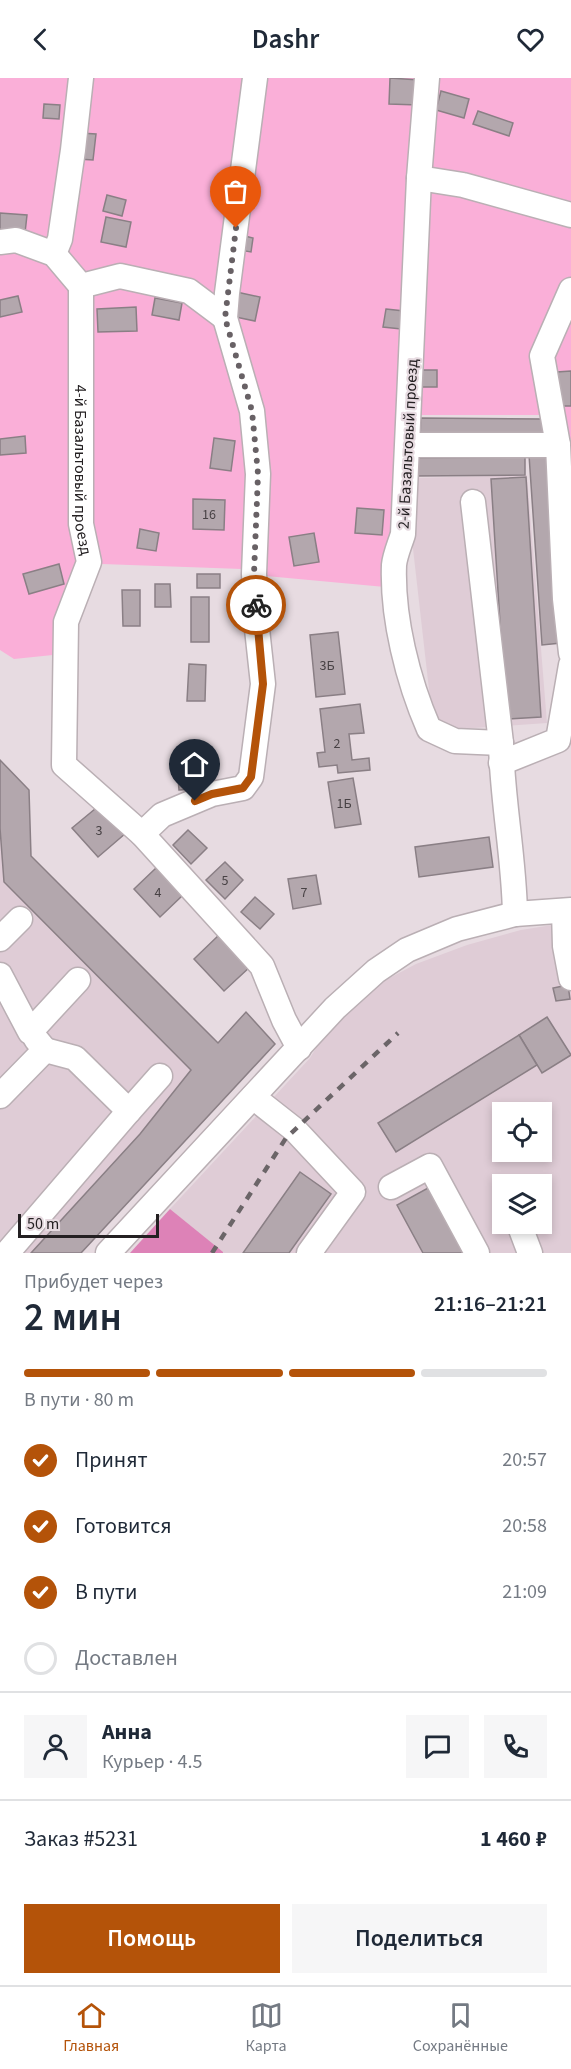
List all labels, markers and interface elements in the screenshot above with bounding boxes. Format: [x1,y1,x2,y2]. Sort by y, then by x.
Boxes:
text: Dashr [252,20,319,59]
icon: back [24,23,57,56]
icon: heart [514,23,547,56]
pin [210,166,261,228]
icon: bag [219,175,252,208]
street label: 2-й Базальтовый проезд [393,358,423,530]
street label: 4-й Базальтовый проезд [69,385,97,557]
house number: 16 [202,505,216,525]
courier [226,575,286,635]
icon: bike [240,589,273,622]
house number: 3Б [319,656,335,676]
house number: 2 [334,734,341,754]
pin [169,739,220,801]
icon: home [178,748,211,781]
house number: 1Б [336,794,352,814]
house number: 3 [96,821,103,841]
house number: 5 [222,871,229,891]
house number: 4 [155,883,162,903]
house number: 7 [301,883,308,903]
map controls [492,1102,552,1234]
button: locate [492,1102,552,1162]
button: layers [492,1174,552,1234]
scale bar [18,1211,159,1238]
text: 50 m [27,1213,59,1235]
text: Прибудет через [24,1268,163,1296]
text: 21:16–21:21 [434,1288,547,1320]
text: 2 мин [24,1290,122,1346]
text: В пути · 80 m [24,1386,134,1414]
icon: check [24,1444,57,1477]
text: Принят [75,1444,148,1476]
text: 20:57 [502,1446,547,1474]
icon: check [24,1510,57,1543]
text: Готовится [75,1510,172,1542]
text: 20:58 [502,1512,547,1540]
icon: check [24,1576,57,1609]
text: В пути [75,1576,137,1608]
text: 21:09 [502,1578,547,1606]
text: Доставлен [75,1642,178,1674]
button: person [24,1715,87,1778]
button: chat [406,1715,469,1778]
button: phone [484,1715,547,1778]
text: Анна [102,1716,152,1748]
text: Курьер · 4.5 [102,1748,202,1776]
text: Заказ #5231 [24,1823,138,1855]
text: 1 460 ₽ [480,1823,547,1855]
button: Помощь [24,1904,280,1973]
button: Поделиться [292,1904,547,1973]
tab: Главная [63,1999,119,2057]
tab: Карта [246,1999,287,2057]
tab: Сохранённые [413,1999,508,2057]

